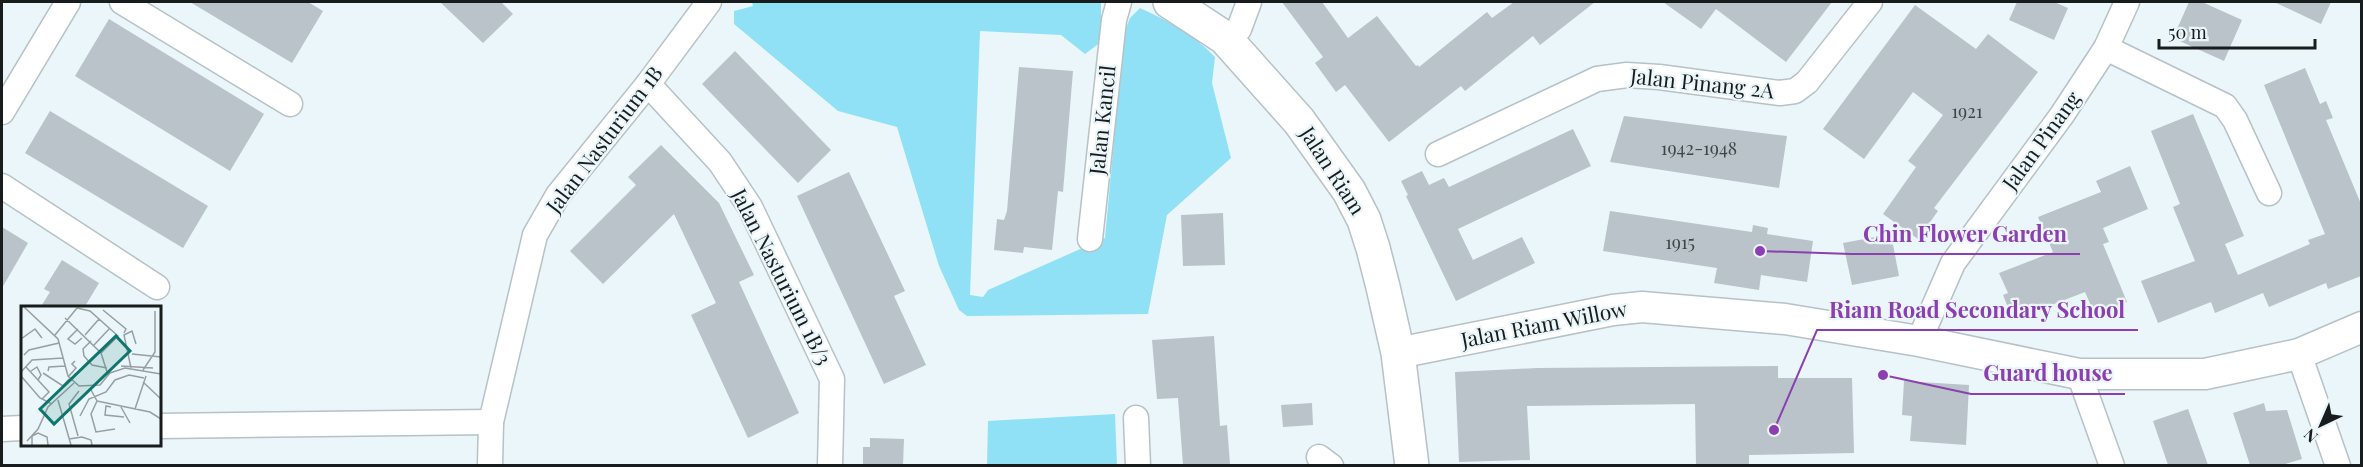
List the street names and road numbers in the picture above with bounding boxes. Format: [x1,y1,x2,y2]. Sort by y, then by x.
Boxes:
street label: Jalan Nasturium 1B [538,60,668,219]
street label: Jalan Pinang 2A [1628,60,1776,104]
street label: Jalan Kancil [1081,64,1121,177]
street label: Jalan Pinang [1994,85,2086,196]
street label: Jalan Riam [1294,120,1373,220]
street label: Jalan Nasturium 1B/3 [726,182,839,369]
street label: Jalan Riam Willow [1457,293,1630,353]

